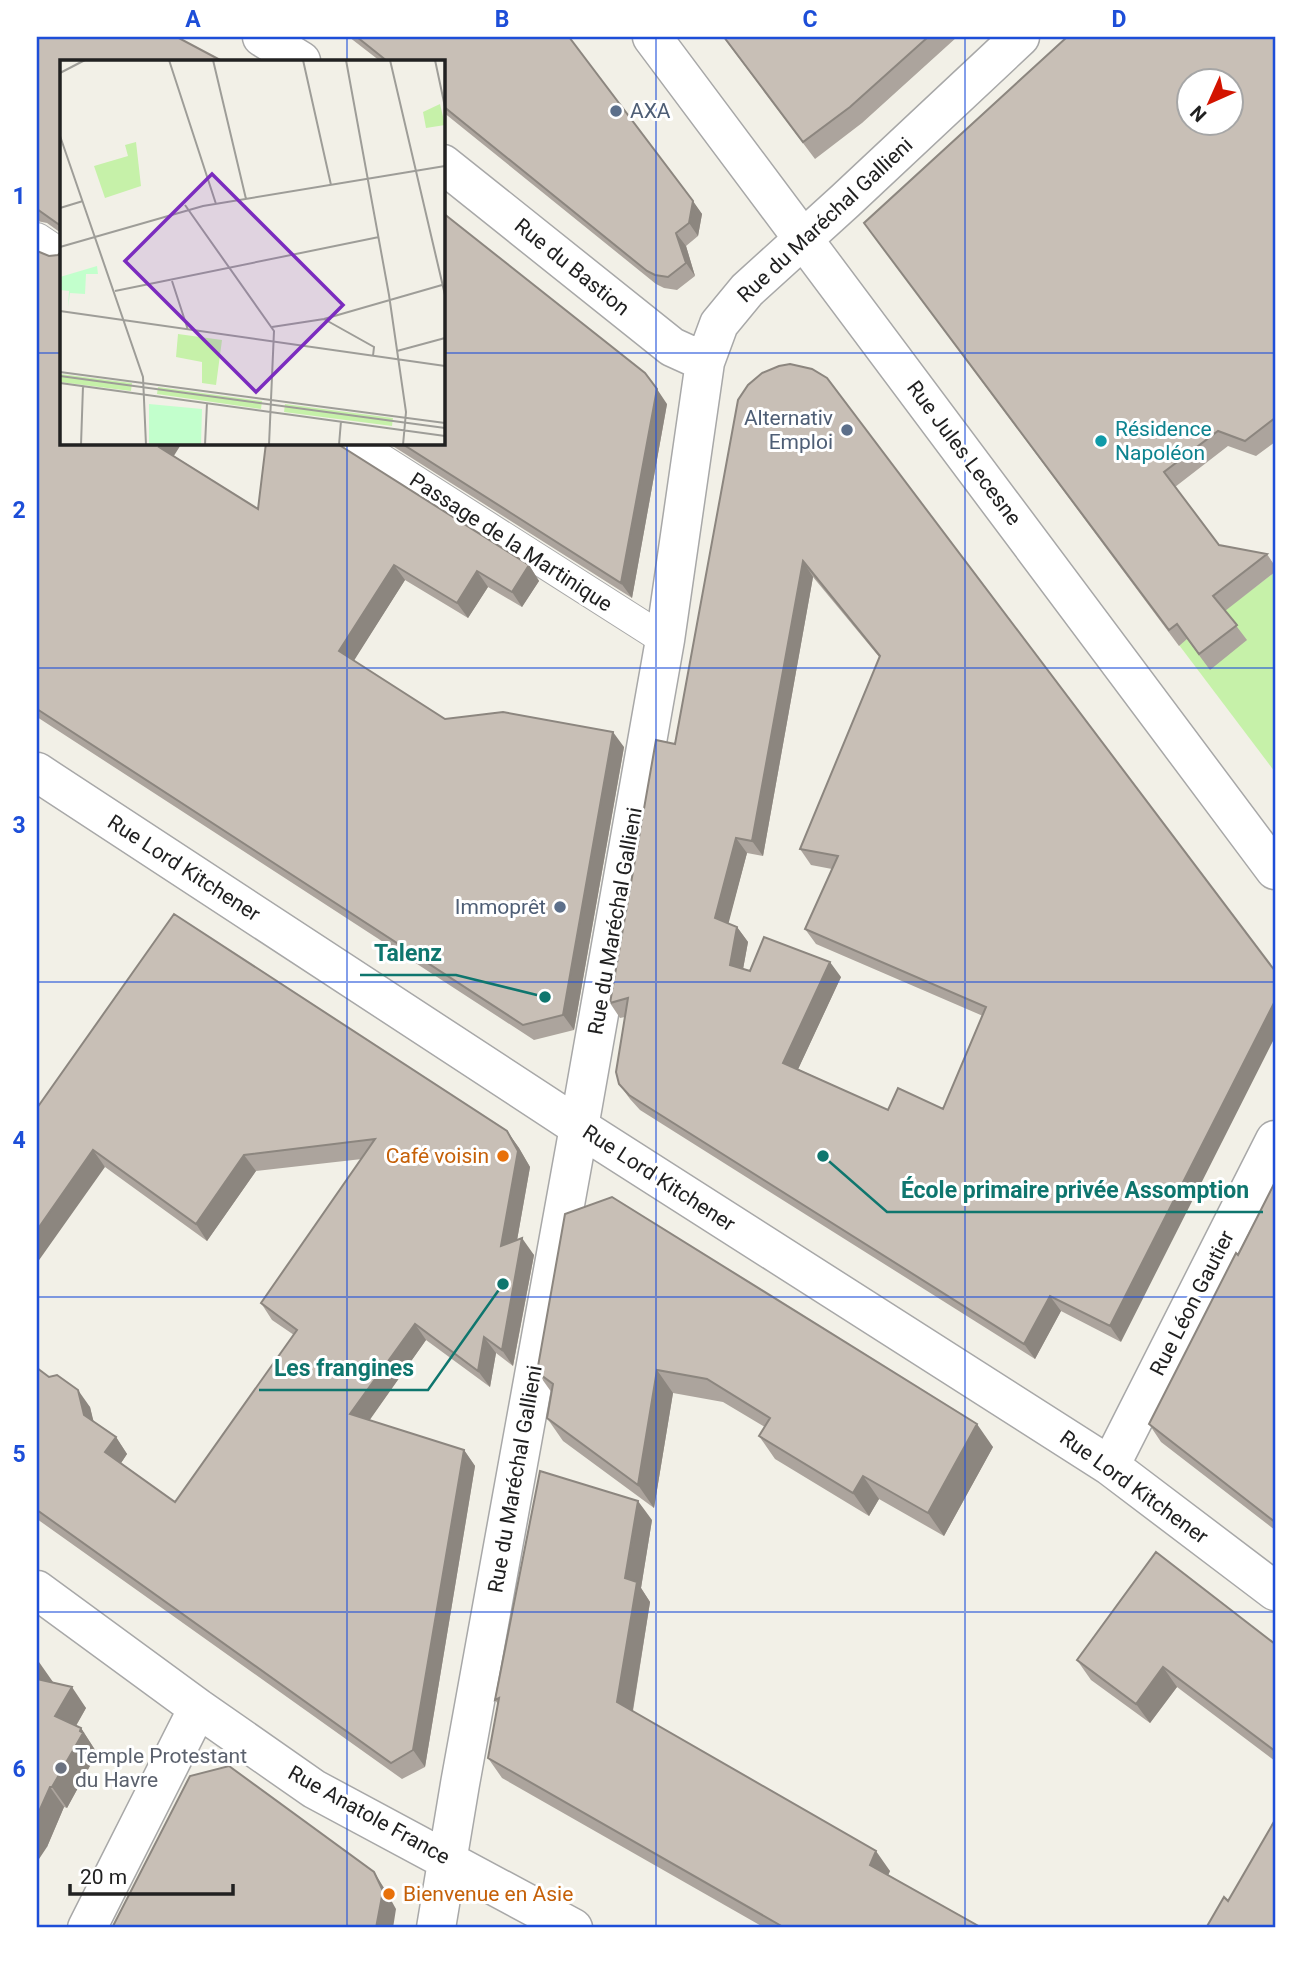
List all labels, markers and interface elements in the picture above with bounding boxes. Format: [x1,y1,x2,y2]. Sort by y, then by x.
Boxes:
text: A [185,6,201,33]
text: B [495,6,509,33]
text: C [802,6,818,33]
text: D [1112,6,1126,33]
inset map [60,60,444,444]
north arrow [1176,66,1246,136]
place label: AXA [630,99,671,123]
text: N [1185,101,1211,127]
marker: AXA [608,103,624,119]
street label: Rue du Maréchal Gallieni [733,133,917,307]
text: 1 [12,183,26,210]
street label: Rue du Bastion [510,213,634,321]
street label: Rue Jules Lecesne [902,376,1026,530]
place label: Alternativ Emploi [744,406,833,454]
place label: Résidence Napoléon [1115,417,1212,465]
marker: Alternativ Emploi [839,422,855,438]
marker: Résidence Napoléon [1093,433,1109,449]
street label: Passage de la Martinique [405,468,617,616]
text: 2 [12,497,26,524]
street label: Rue du Maréchal Gallieni [583,805,647,1037]
street label: Rue Lord Kitchener [103,810,265,926]
text: 3 [12,812,26,839]
place label: Immoprêt [455,895,546,919]
marker: Immoprêt [552,899,568,915]
callout: Talenz [360,931,456,975]
text: Talenz [374,940,442,967]
street label: Rue Lord Kitchener [578,1120,740,1236]
text: 4 [12,1127,26,1154]
place label: Café voisin [386,1144,489,1168]
marker: Café voisin [495,1148,511,1164]
callout: École primaire privée Assomption [887,1168,1263,1212]
text: École primaire privée Assomption [901,1176,1249,1204]
street label: Rue Léon Gautier [1145,1226,1239,1380]
callout: Les frangines [259,1346,428,1390]
text: Les frangines [274,1355,414,1382]
street label: Rue du Maréchal Gallieni [483,1363,547,1595]
street label: Rue Lord Kitchener [1055,1425,1213,1549]
text: 5 [12,1441,26,1468]
place label: Temple Protestant du Havre [75,1744,247,1792]
text: 6 [12,1756,26,1783]
marker: Temple Protestant du Havre [53,1760,69,1776]
street label: Rue Anatole France [284,1761,454,1869]
scale bar [70,1853,233,1897]
text: 20 m [80,1865,127,1889]
place label: Bienvenue en Asie [403,1882,573,1906]
marker: Bienvenue en Asie [381,1886,397,1902]

